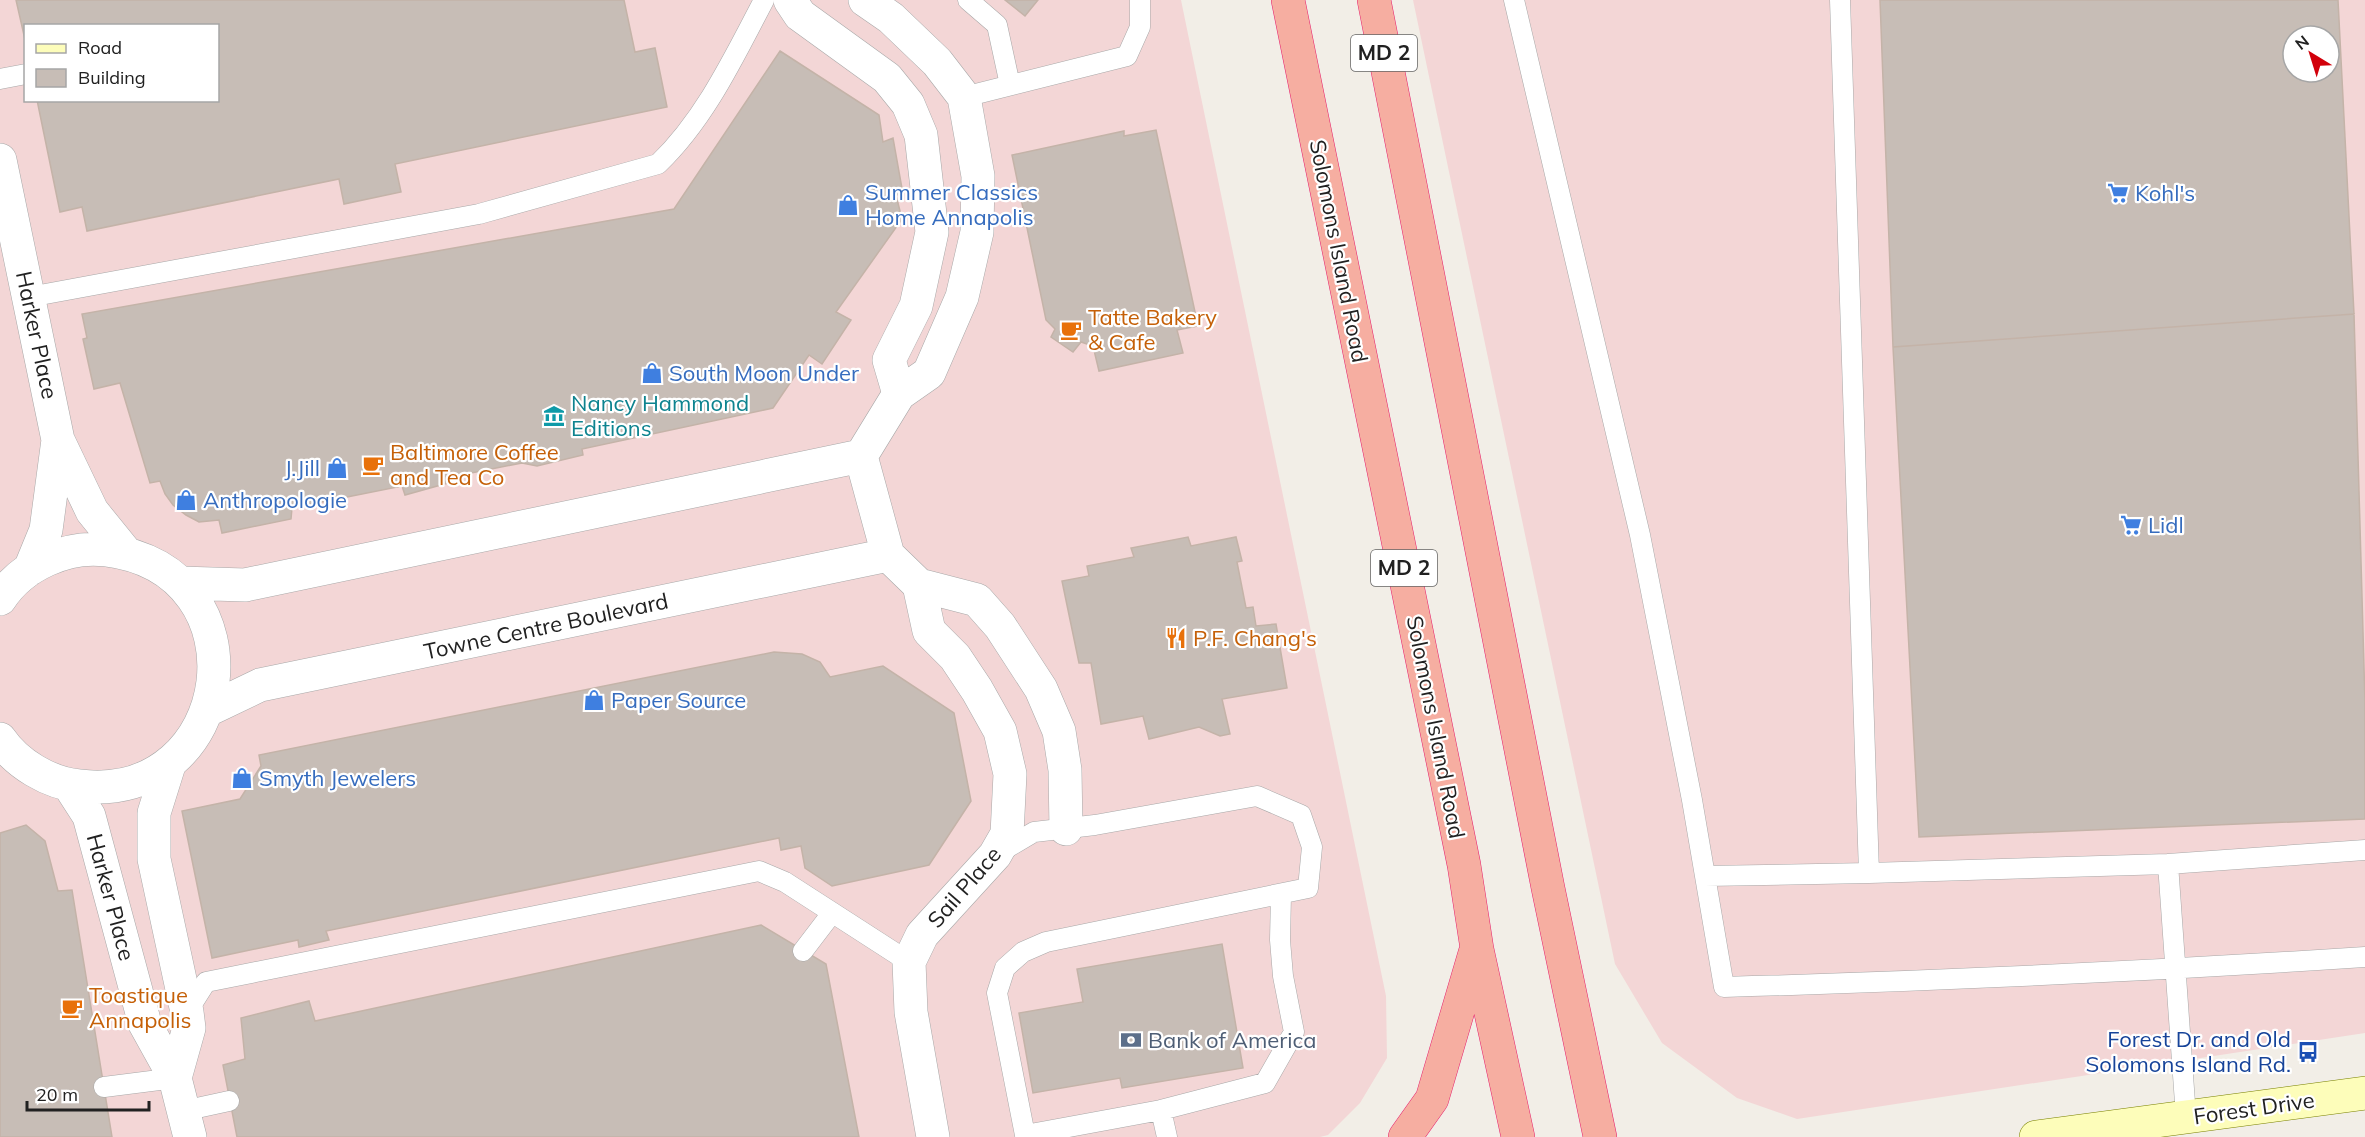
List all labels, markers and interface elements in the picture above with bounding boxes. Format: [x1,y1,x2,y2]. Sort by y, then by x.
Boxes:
legend [24,24,219,102]
north arrow [2281,24,2341,84]
text: N [2291,31,2313,54]
road number: MD 2 [1351,35,1417,71]
text: Road [78,36,122,59]
text: Building [78,66,146,89]
street label: Solomons Island Road [1304,137,1374,365]
place label: Summer Classics Home Annapolis [865,178,1038,231]
place label: Kohl's [2135,179,2195,207]
supermarket icon: Kohl's [2106,181,2130,205]
shop icon: Summer Classics Home Annapolis [836,193,860,217]
street label: Harker Place [10,268,64,402]
place label: Tatte Bakery & Cafe [1088,303,1217,356]
cafe icon: Tatte Bakery & Cafe [1059,318,1083,342]
place label: South Moon Under [669,359,859,387]
shop icon: South Moon Under [640,361,664,385]
place label: Nancy Hammond Editions [571,389,749,442]
museum icon: Nancy Hammond Editions [542,404,566,428]
place label: Baltimore Coffee and Tea Co [390,438,559,491]
cafe icon: Baltimore Coffee and Tea Co [361,453,385,477]
place label: J.Jill [284,454,320,482]
shop icon: J.Jill [325,456,349,480]
place label: Anthropologie [203,486,347,514]
shop icon: Anthropologie [174,488,198,512]
place label: Lidl [2148,511,2184,539]
supermarket icon: Lidl [2119,513,2143,537]
road number: MD 2 [1371,550,1437,586]
street label: Towne Centre Boulevard [421,586,671,666]
street label: Solomons Island Road [1401,613,1471,841]
place label: P.F. Chang's [1193,624,1317,652]
restaurant icon: P.F. Chang's [1164,626,1188,650]
place label: Paper Source [611,686,746,714]
shop icon: Paper Source [582,688,606,712]
place label: Smyth Jewelers [259,764,416,792]
shop icon: Smyth Jewelers [230,766,254,790]
street label: Harker Place [81,831,141,963]
street label: Sail Place [921,841,1007,933]
place label: Toastique Annapolis [89,981,191,1034]
cafe icon: Toastique Annapolis [60,996,84,1020]
place label: Forest Dr. and Old Solomons Island Rd. [2085,1025,2291,1078]
place label: Bank of America [1148,1026,1316,1054]
bank icon: Bank of America [1119,1028,1143,1052]
bus stop icon: Forest Dr. and Old Solomons Island Rd. [2296,1040,2320,1064]
scale bar [27,1074,148,1112]
text: 20 m [36,1083,78,1106]
street label: Forest Drive [2192,1086,2316,1130]

